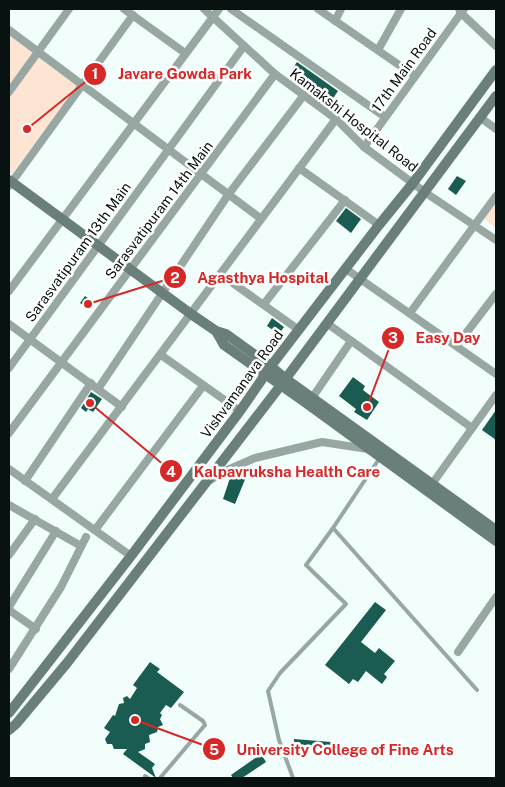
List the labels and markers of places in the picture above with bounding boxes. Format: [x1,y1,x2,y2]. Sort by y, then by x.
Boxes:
callout: Javare Gowda Park [83,59,262,89]
callout: Agasthya Hospital [163,262,339,292]
callout: Easy Day [380,323,490,353]
callout: Kalpavruksha Health Care [159,456,390,486]
callout: University College of Fine Arts [201,734,464,764]

